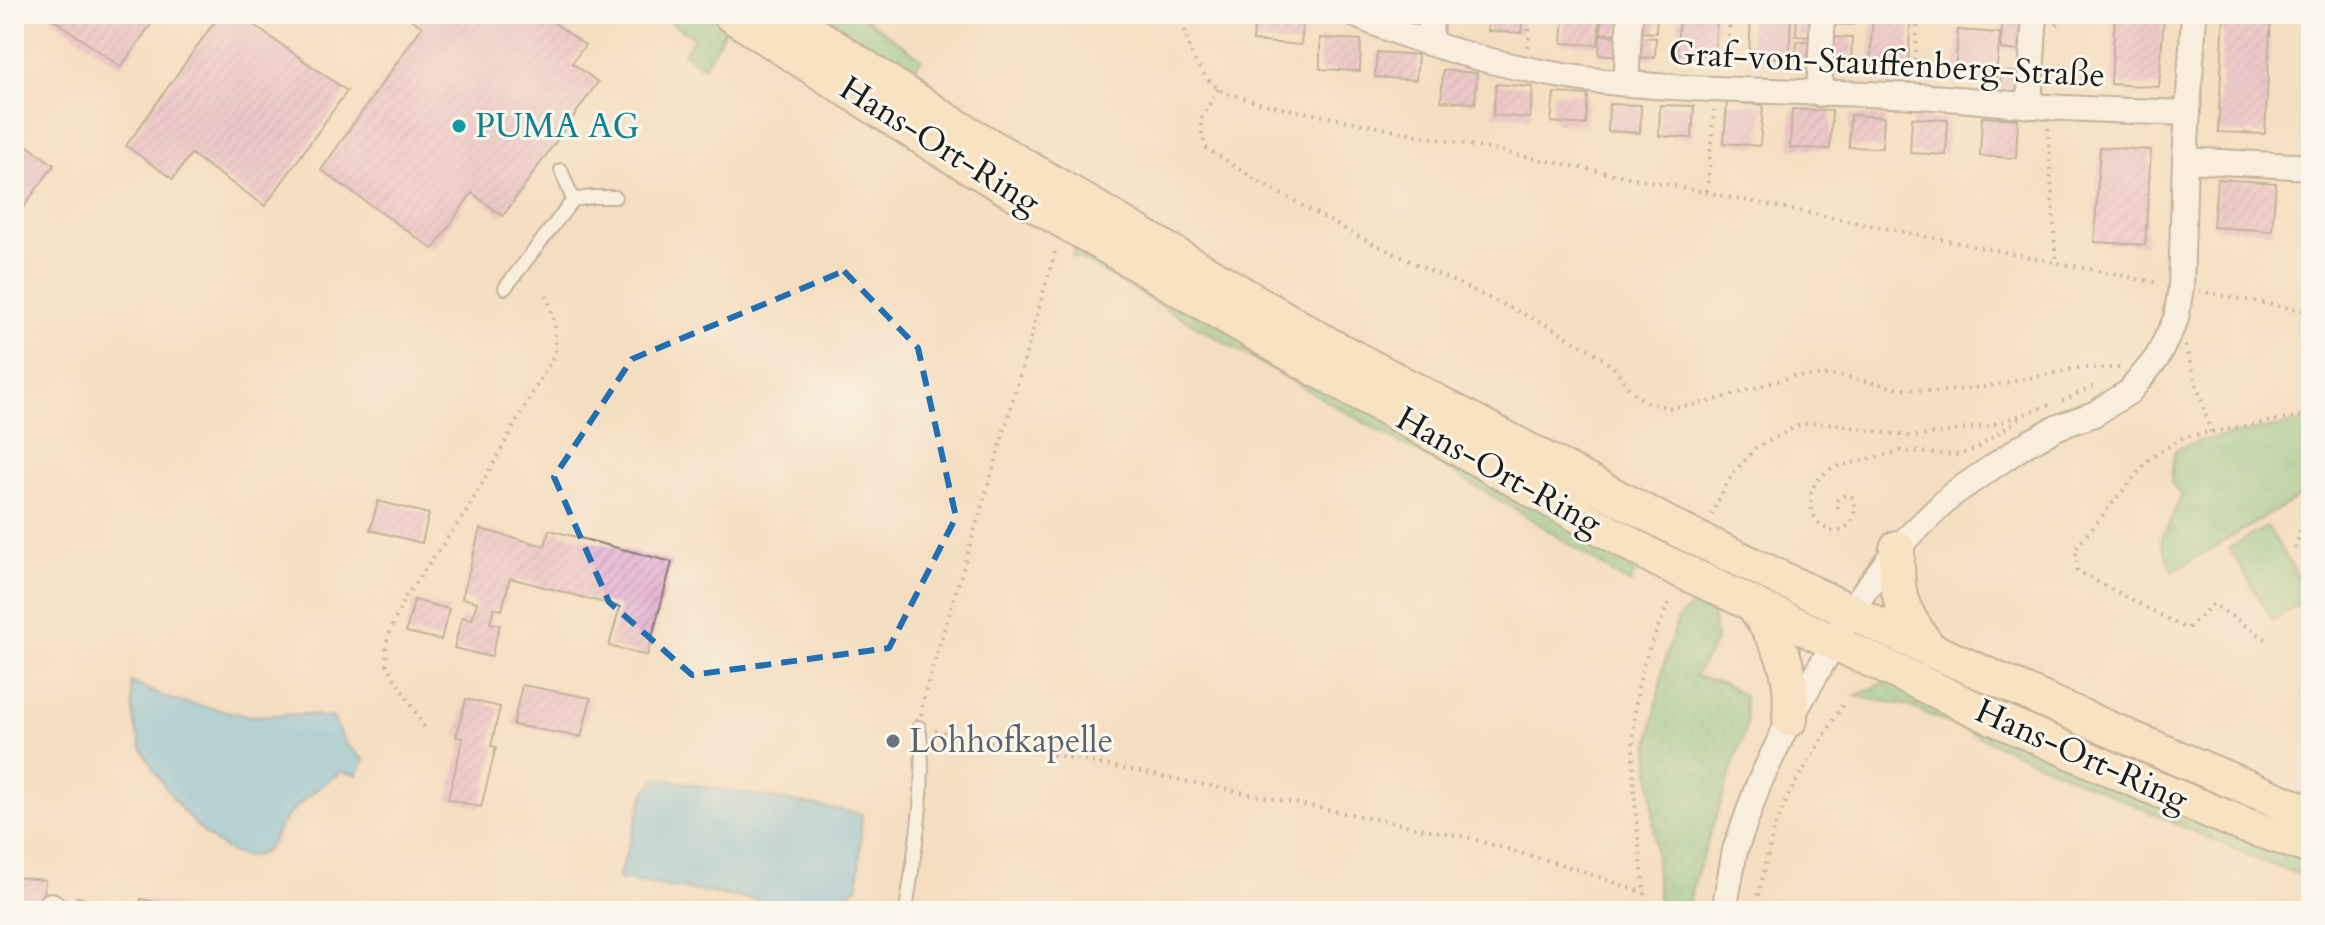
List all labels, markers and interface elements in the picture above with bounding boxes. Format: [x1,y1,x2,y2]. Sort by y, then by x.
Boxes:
street label: Graf-von-Stauffenberg-Straße [1668,30,2106,98]
street label: Hans-Ort-Ring [831,65,1049,225]
place label: PUMA AG [475,103,639,149]
marker: PUMA AG [450,117,468,135]
street label: Hans-Ort-Ring [1388,396,1610,546]
street label: Hans-Ort-Ring [1968,688,2196,822]
place label: Lohhofkapelle [909,718,1113,764]
marker: Lohhofkapelle [884,732,902,750]

